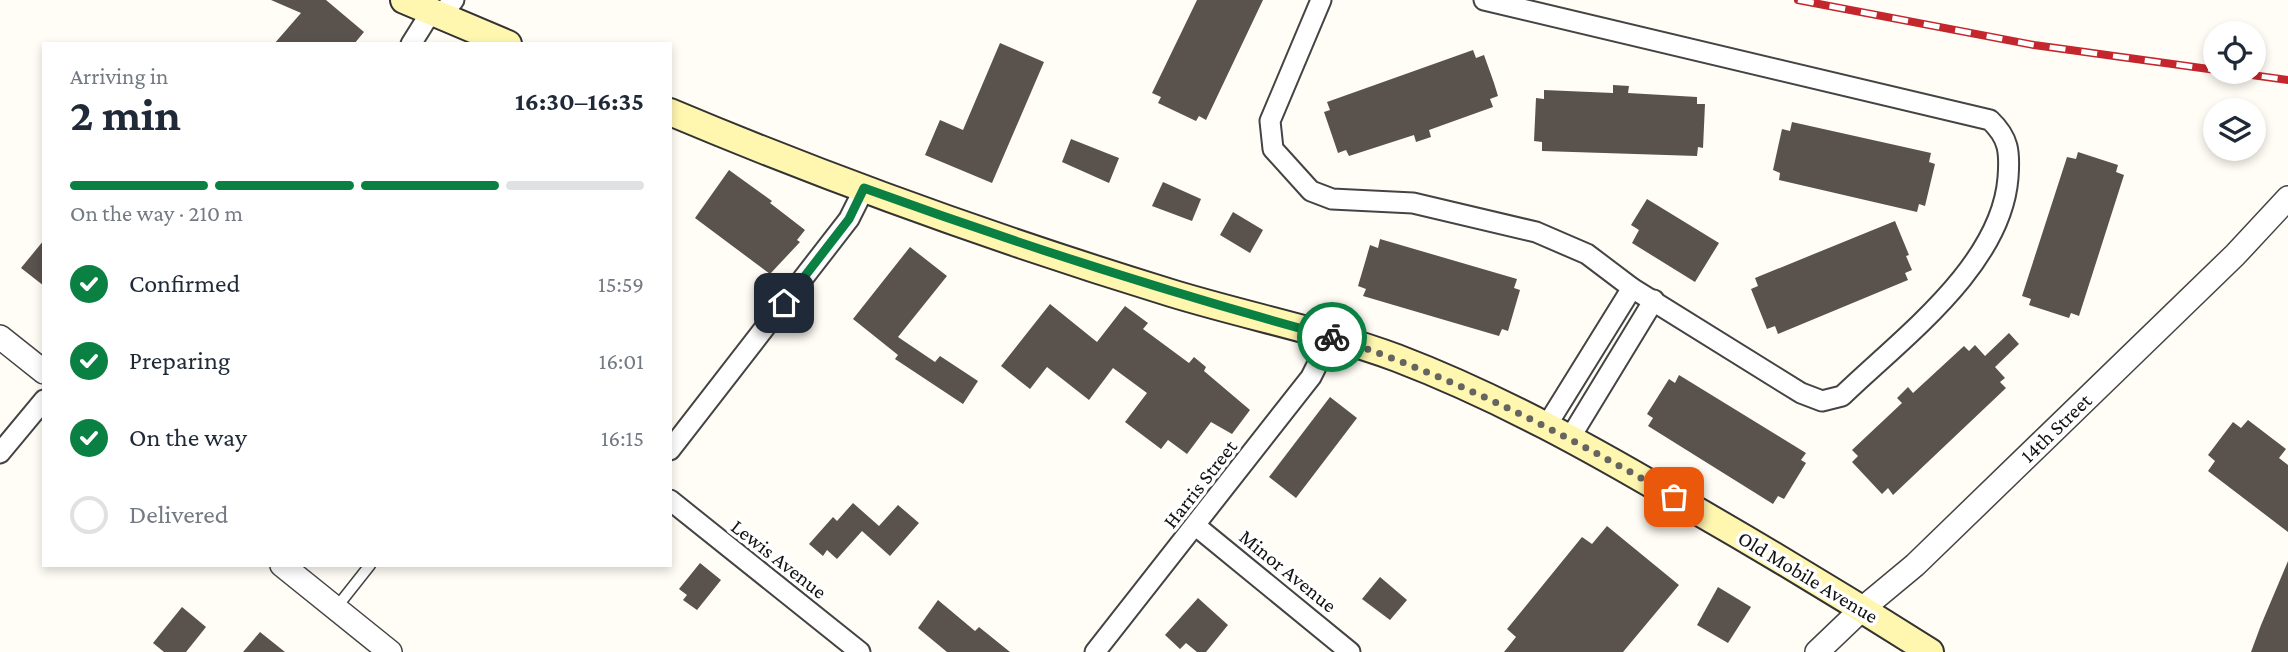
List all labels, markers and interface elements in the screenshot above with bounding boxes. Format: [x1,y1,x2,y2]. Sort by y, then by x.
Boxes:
map controls [2203,21,2266,161]
button: locate [2203,21,2266,84]
text: Arriving in [70,63,168,89]
text: 16:30–16:35 [515,87,644,116]
text: 2 min [70,89,181,140]
button: layers [2203,98,2266,161]
text: On the way · 210 m [70,200,243,226]
icon: check [70,265,108,303]
text: Confirmed [129,269,240,298]
text: 15:59 [598,271,644,297]
pin [754,273,814,333]
icon: home [765,284,803,322]
courier [1297,302,1367,372]
icon: bike [1313,318,1351,356]
icon: check [70,342,108,380]
text: Preparing [129,346,230,375]
text: 16:01 [599,348,644,374]
street label: 14th Street [2016,388,2097,468]
icon: check [70,419,108,457]
text: On the way [129,423,247,452]
text: 16:15 [601,425,644,451]
street label: Harris Street [1158,434,1243,533]
pin [1644,467,1704,527]
icon: bag [1655,478,1693,516]
text: Delivered [129,500,228,529]
street label: Lewis Avenue [726,514,832,604]
street label: Minor Avenue [1235,525,1341,617]
street label: Old Mobile Avenue [1734,526,1882,628]

